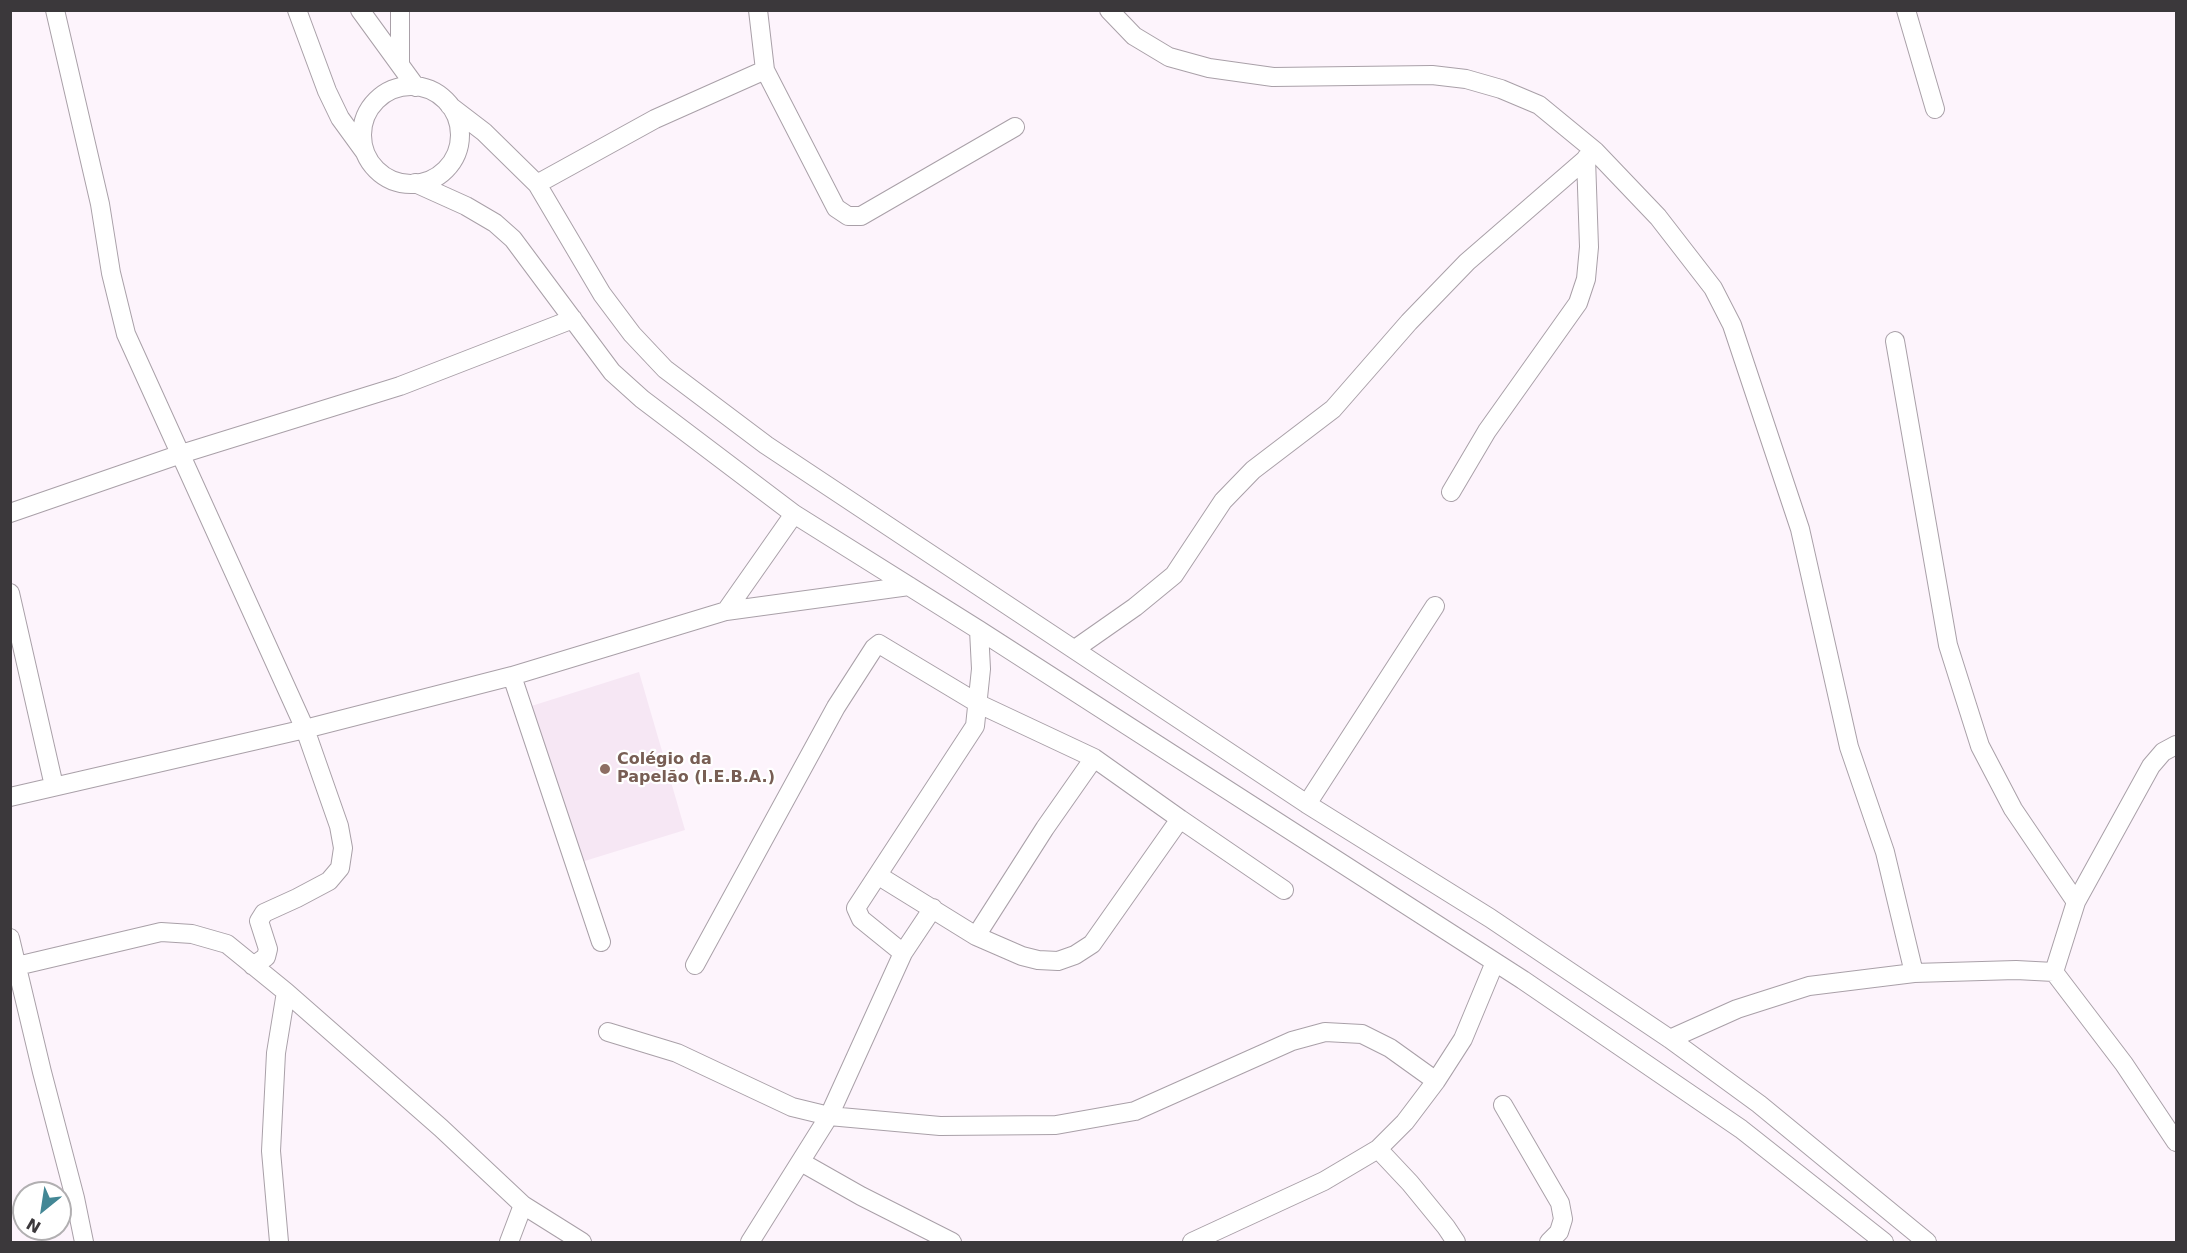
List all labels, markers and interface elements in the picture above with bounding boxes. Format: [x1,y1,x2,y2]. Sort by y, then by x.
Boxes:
place label: Colégio da Papelão (I.E.B.A.) [617,750,775,788]
marker: Colégio da Papelão (I.E.B.A.) [598,762,612,776]
north arrow [12,1181,72,1241]
text: N [23,1214,44,1237]

